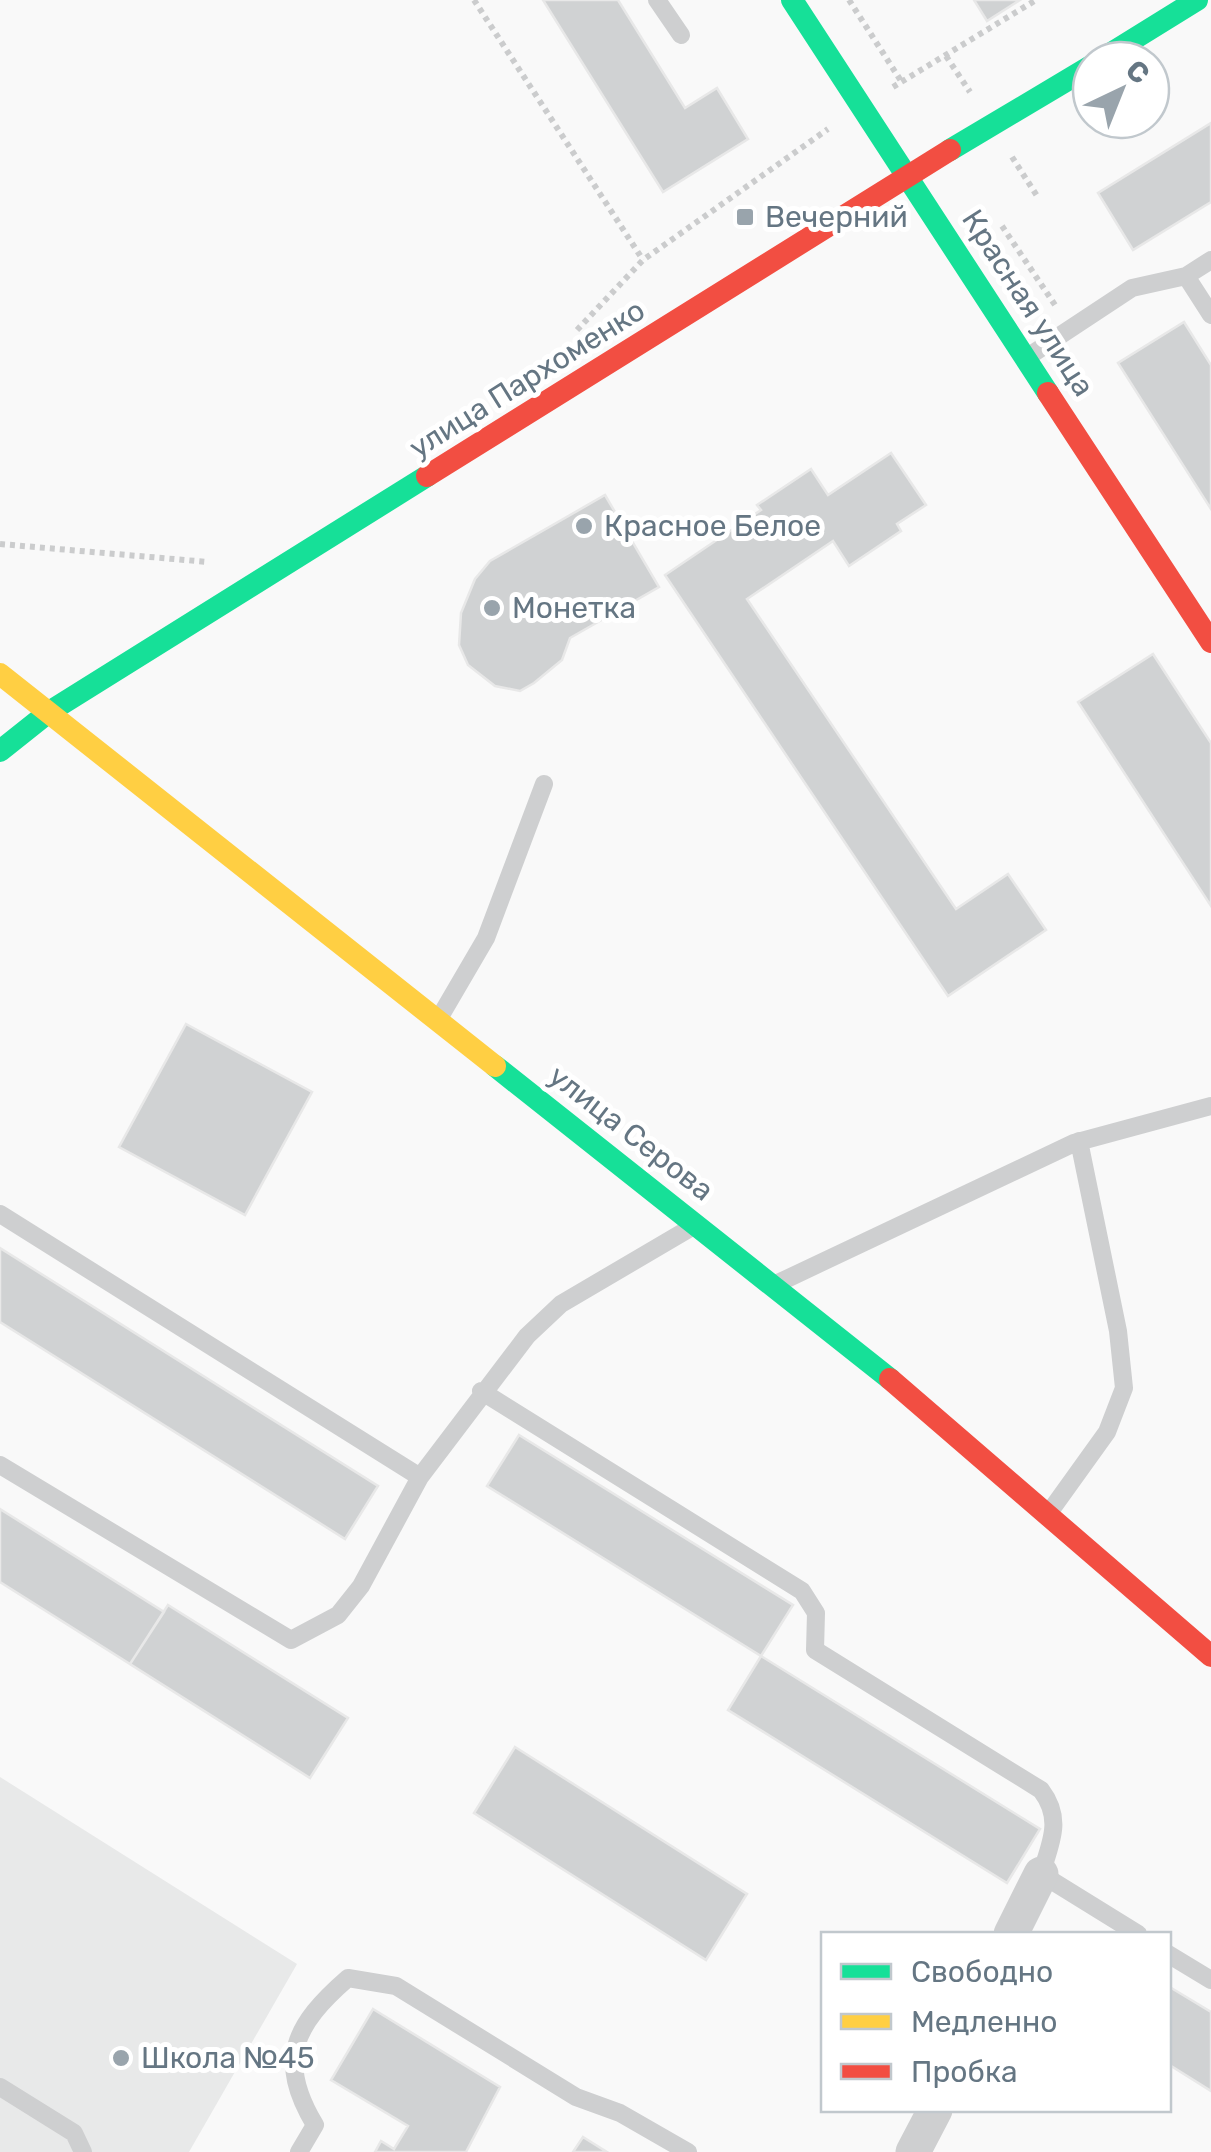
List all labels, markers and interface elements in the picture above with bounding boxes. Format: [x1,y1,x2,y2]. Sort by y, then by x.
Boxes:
north arrow [1071,40,1171,140]
text: С [1119,53,1156,91]
place label: Вечерний [765,199,908,235]
street label: Красная улица [954,203,1102,403]
marker: Вечерний [734,206,756,228]
street label: улица Пархоменко [403,292,651,466]
place label: Красное Белое [604,508,821,544]
marker: Красное Белое [573,515,595,537]
place label: Монетка [512,590,636,626]
marker: Монетка [481,597,503,619]
street label: улица Серова [542,1058,720,1208]
legend [821,1932,1171,2112]
text: Свободно [911,1954,1053,1990]
text: Медленно [911,2004,1058,2040]
place label: Школа №45 [141,2040,315,2076]
marker: Школа №45 [110,2047,132,2069]
text: Пробка [911,2054,1018,2090]

